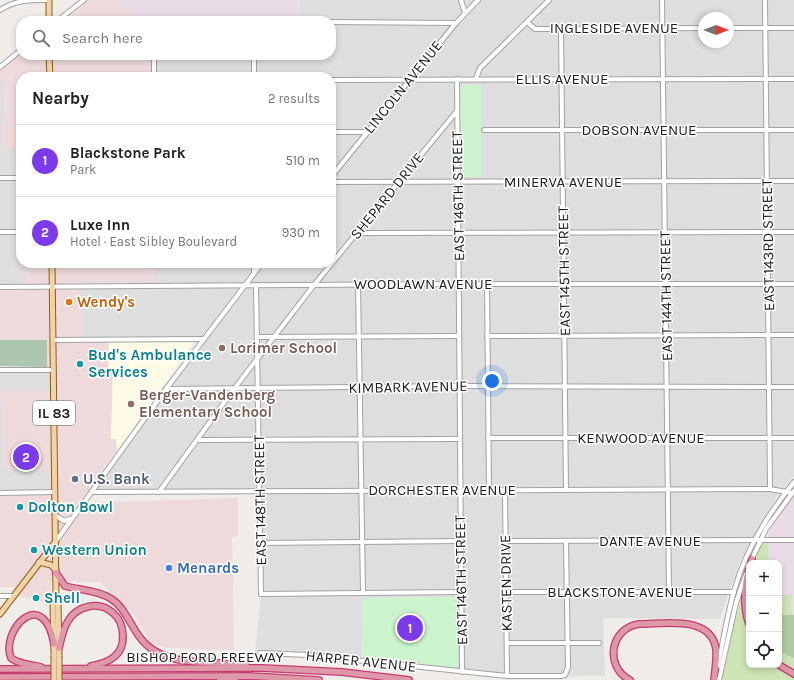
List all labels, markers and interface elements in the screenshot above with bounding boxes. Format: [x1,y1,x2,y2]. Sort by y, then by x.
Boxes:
north arrow [698,12,734,48]
search box [16,16,336,60]
street label: INGLESIDE AVENUE [550,19,678,37]
icon: search [30,27,52,49]
text: Search here [62,29,143,47]
street label: LINCOLN AVENUE [360,37,446,137]
street label: ELLIS AVENUE [516,70,608,88]
text: Nearby [32,88,89,108]
text: 2 results [268,91,320,106]
street label: DOBSON AVENUE [581,121,697,139]
street label: EAST 146TH STREET [448,130,468,261]
text: Blackstone Park [70,144,186,162]
street label: SHEPARD DRIVE [346,149,428,243]
text: 1 [43,153,47,168]
text: 510 m [285,153,320,168]
text: Park [70,162,96,177]
street label: MINERVA AVENUE [504,173,622,191]
street label: EAST 143RD STREET [758,178,778,311]
street label: EAST 145TH STREET [554,205,574,336]
text: Luxe Inn [70,216,130,234]
text: 2 [41,225,49,240]
text: 930 m [282,225,320,240]
street label: EAST 144TH STREET [656,230,676,361]
text: Hotel · East Sibley Boulevard [70,234,237,249]
street label: WOODLAWN AVENUE [354,275,492,293]
place label: Wendy's [77,293,135,311]
marker: Wendy's [64,297,74,307]
place label: Lorimer School [230,339,337,357]
marker: Lorimer School [217,343,227,353]
place label: Bud's Ambulance Services [88,346,212,381]
marker: Bud's Ambulance Services [75,359,85,369]
your location [482,371,502,391]
street label: KIMBARK AVENUE [348,377,468,397]
place label: Berger-Vandenberg Elementary School [139,386,276,421]
marker: Berger-Vandenberg Elementary School [126,399,136,409]
road number: IL 83 [33,401,75,425]
street label: KENWOOD AVENUE [577,429,705,447]
street label: EAST 148TH STREET [250,434,270,566]
pin: 2 [13,442,39,472]
place label: U.S. Bank [83,470,150,488]
marker: U.S. Bank [70,474,80,484]
street label: DORCHESTER AVENUE [368,481,516,499]
place label: Dolton Bowl [28,498,113,516]
marker: Dolton Bowl [15,502,25,512]
street label: EAST 146TH STREET [451,514,471,645]
street label: DANTE AVENUE [599,532,701,550]
street label: KASTEN DRIVE [496,534,516,632]
place label: Western Union [42,541,147,559]
marker: Western Union [29,545,39,555]
place label: Menards [177,559,239,577]
map controls [746,560,782,668]
button: + [746,560,782,596]
marker: Menards [164,563,174,573]
street label: BLACKSTONE AVENUE [547,583,693,601]
place label: Shell [44,589,80,607]
marker: Shell [31,593,41,603]
button: − [746,596,782,632]
pin: 1 [397,613,423,643]
button: locate [746,632,782,668]
street label: HARPER AVENUE [305,646,417,676]
street label: BISHOP FORD FREEWAY [126,648,285,666]

